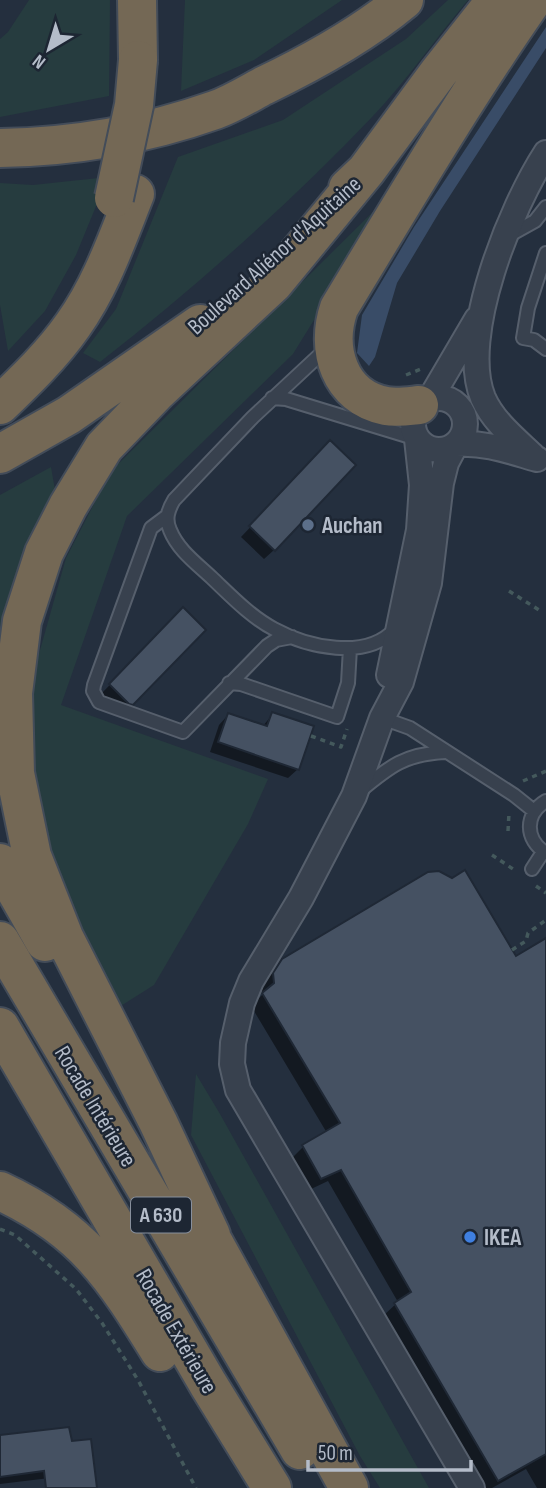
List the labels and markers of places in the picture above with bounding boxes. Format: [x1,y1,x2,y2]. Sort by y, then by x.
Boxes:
place label: Auchan [321,512,383,540]
marker: Auchan [300,517,316,533]
place label: IKEA [484,1224,522,1252]
marker: IKEA [462,1229,478,1245]

